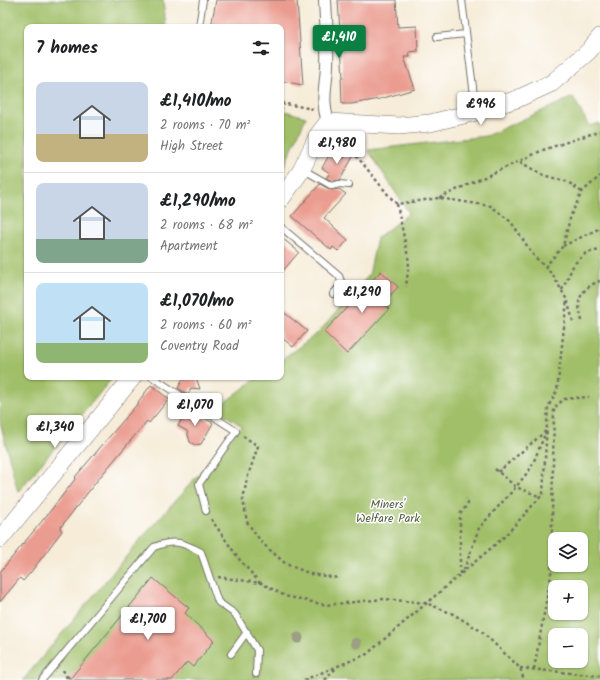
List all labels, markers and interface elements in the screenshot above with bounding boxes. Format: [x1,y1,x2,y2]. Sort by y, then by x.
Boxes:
pin: £1,410 [306,25,372,59]
text: £1,410 [322,27,356,48]
text: 7 homes [36,35,98,62]
icon: filters [250,37,272,59]
text: £1,410/mo [160,88,232,115]
pin: £996 [457,92,505,126]
text: £996 [466,94,496,115]
icon: home [68,98,116,146]
text: 2 rooms · 70 m² [160,115,250,136]
pin: £1,980 [304,131,370,165]
text: £1,980 [318,133,356,154]
text: High Street [160,136,223,157]
text: £1,290/mo [160,188,236,215]
icon: home [68,199,116,247]
text: 2 rooms · 68 m² [160,215,253,236]
text: Apartment [160,236,218,257]
pin: £1,290 [329,280,395,314]
text: £1,290 [343,282,381,303]
text: £1,070/mo [160,288,234,315]
icon: home [68,299,116,347]
text: 2 rooms · 60 m² [160,315,252,336]
text: Coventry Road [160,336,239,357]
pin: £1,070 [162,393,228,427]
text: £1,070 [177,395,213,416]
pin: £1,340 [22,415,88,449]
text: £1,340 [36,417,74,438]
park label: Miners' Welfare Park [356,495,420,528]
map controls [548,532,588,668]
button: layers [548,532,588,572]
button: + [548,580,588,620]
pin: £1,700 [115,607,181,641]
text: £1,700 [130,609,166,630]
button: − [548,628,588,668]

